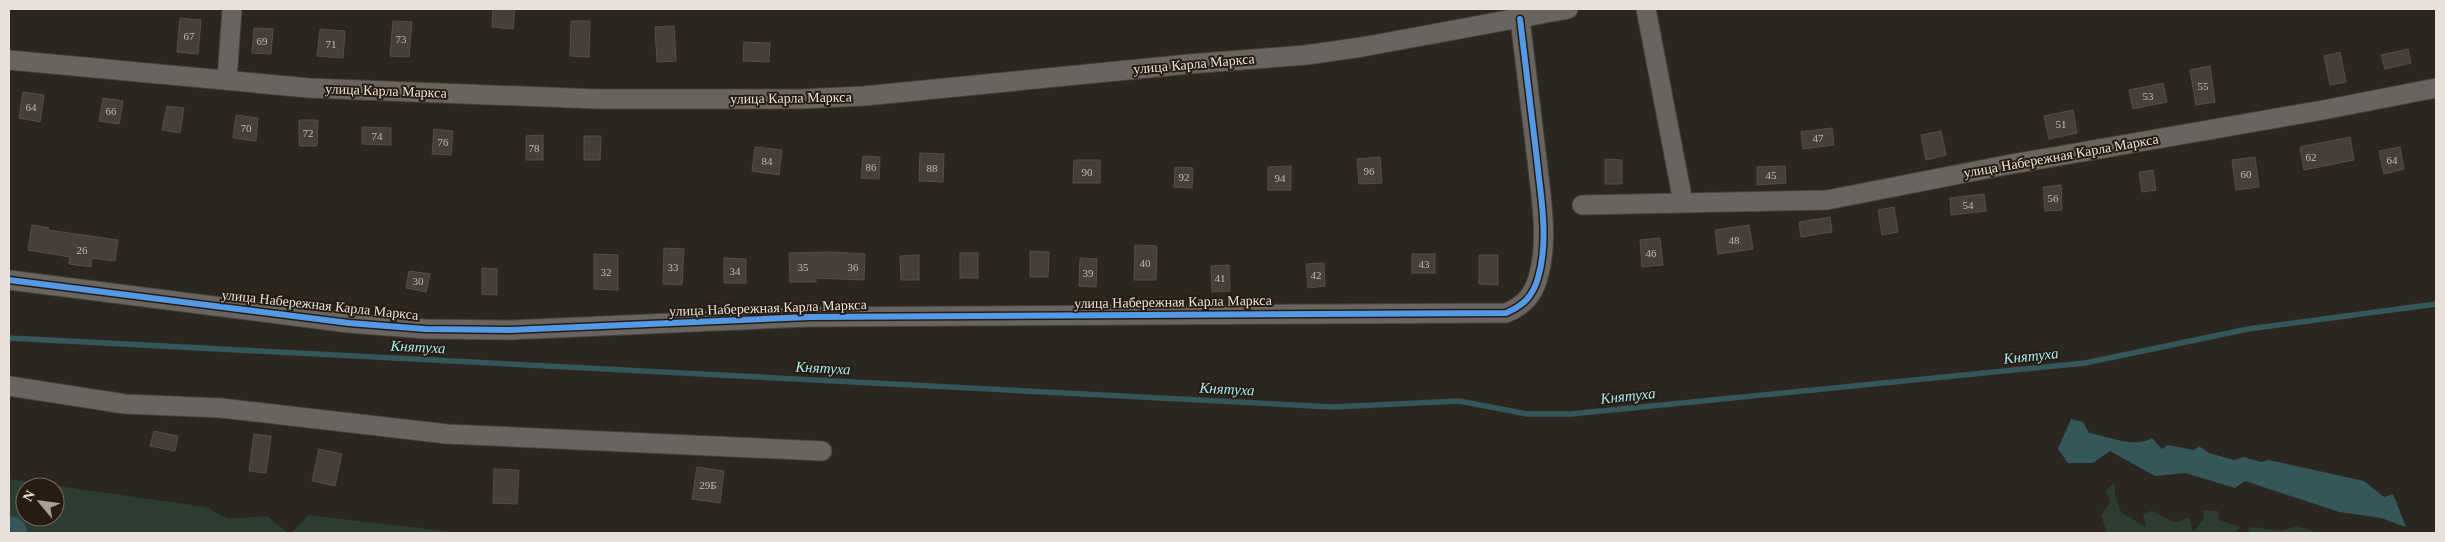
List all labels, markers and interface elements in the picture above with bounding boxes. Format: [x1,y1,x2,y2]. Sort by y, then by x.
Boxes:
house number: 67 [184,30,195,42]
house number: 73 [396,33,407,45]
house number: 69 [257,35,268,47]
house number: 71 [326,38,337,50]
street label: улица Карла Маркса [1133,51,1256,77]
house number: 55 [2198,80,2209,92]
street label: улица Карла Маркса [325,81,448,101]
street label: улица Карла Маркса [730,89,853,107]
house number: 53 [2143,90,2154,102]
house number: 64 [26,101,37,113]
house number: 66 [106,105,117,117]
house number: 51 [2056,118,2067,130]
house number: 70 [241,122,252,134]
house number: 72 [303,127,314,139]
house number: 74 [372,130,383,142]
street label: улица Набережная Карла Маркса [1962,131,2160,181]
house number: 47 [1813,132,1824,144]
house number: 76 [438,136,449,148]
house number: 78 [529,142,540,154]
house number: 62 [2306,151,2317,163]
house number: 64 [2387,154,2398,166]
house number: 84 [762,155,773,167]
house number: 86 [866,161,877,173]
house number: 88 [927,162,938,174]
house number: 96 [1364,165,1375,177]
house number: 90 [1082,166,1093,178]
house number: 60 [2241,168,2252,180]
house number: 45 [1766,169,1777,181]
house number: 92 [1179,171,1190,183]
house number: 94 [1275,172,1286,184]
house number: 56 [2048,192,2059,204]
house number: 54 [1963,199,1974,211]
house number: 48 [1729,234,1740,246]
house number: 26 [77,244,88,256]
house number: 46 [1646,247,1657,259]
house number: 40 [1140,257,1151,269]
house number: 43 [1419,258,1430,270]
house number: 33 [668,261,679,273]
house number: 35 [798,261,809,273]
house number: 36 [848,261,859,273]
house number: 34 [730,265,741,277]
house number: 32 [601,266,612,278]
house number: 39 [1083,267,1094,279]
house number: 42 [1311,269,1322,281]
house number: 41 [1215,272,1226,284]
house number: 30 [413,275,424,287]
street label: улица Набережная Карла Маркса [221,287,420,323]
street label: улица Набережная Карла Маркса [1074,293,1273,311]
street label: улица Набережная Карла Маркса [669,297,868,319]
water label: Княтуха [389,338,446,356]
water label: Княтуха [2002,345,2059,367]
water label: Княтуха [794,359,851,377]
water label: Княтуха [1198,380,1255,398]
water label: Княтуха [1599,385,1656,407]
north arrow [15,477,65,527]
house number: 29Б [699,479,717,491]
text: N [20,488,38,504]

